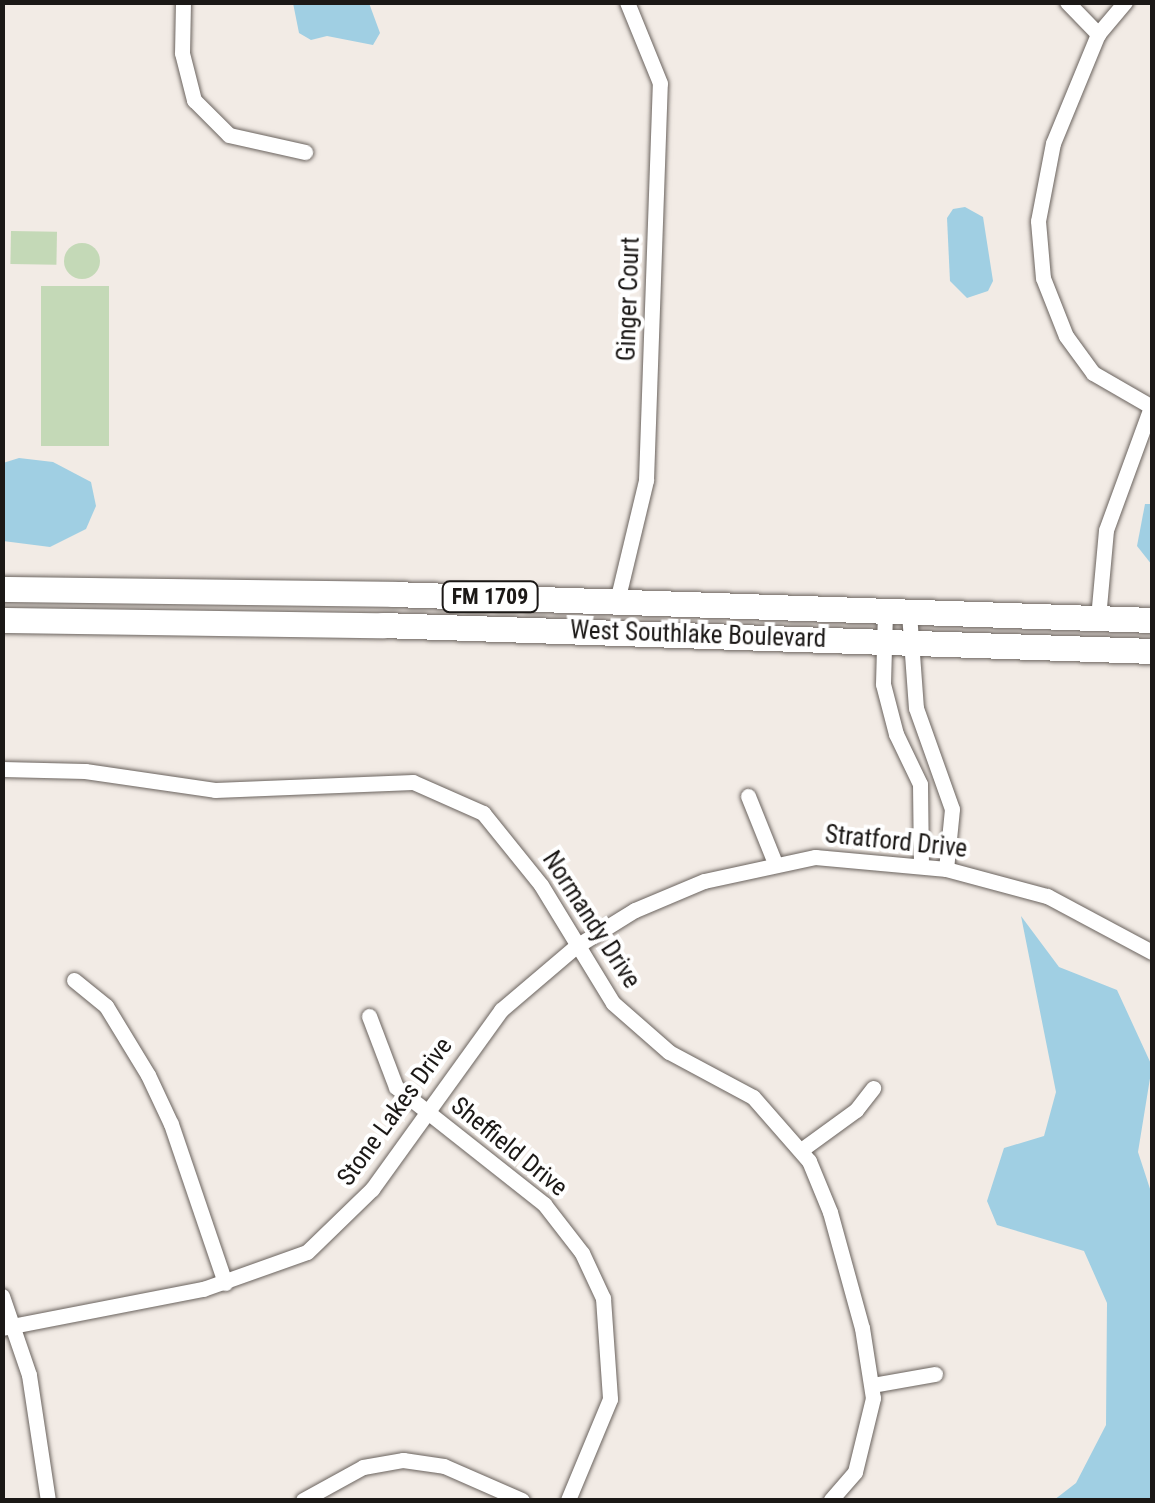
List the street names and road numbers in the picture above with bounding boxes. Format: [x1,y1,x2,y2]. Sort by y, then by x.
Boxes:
street label: Ginger Court [612,236,646,362]
road number: FM 1709 [440,580,540,614]
street label: West Southlake Boulevard [570,616,826,654]
street label: Stratford Drive [823,820,969,864]
street label: Normandy Drive [536,846,646,994]
street label: Stone Lakes Drive [331,1032,459,1192]
street label: Sheffield Drive [445,1091,573,1203]

